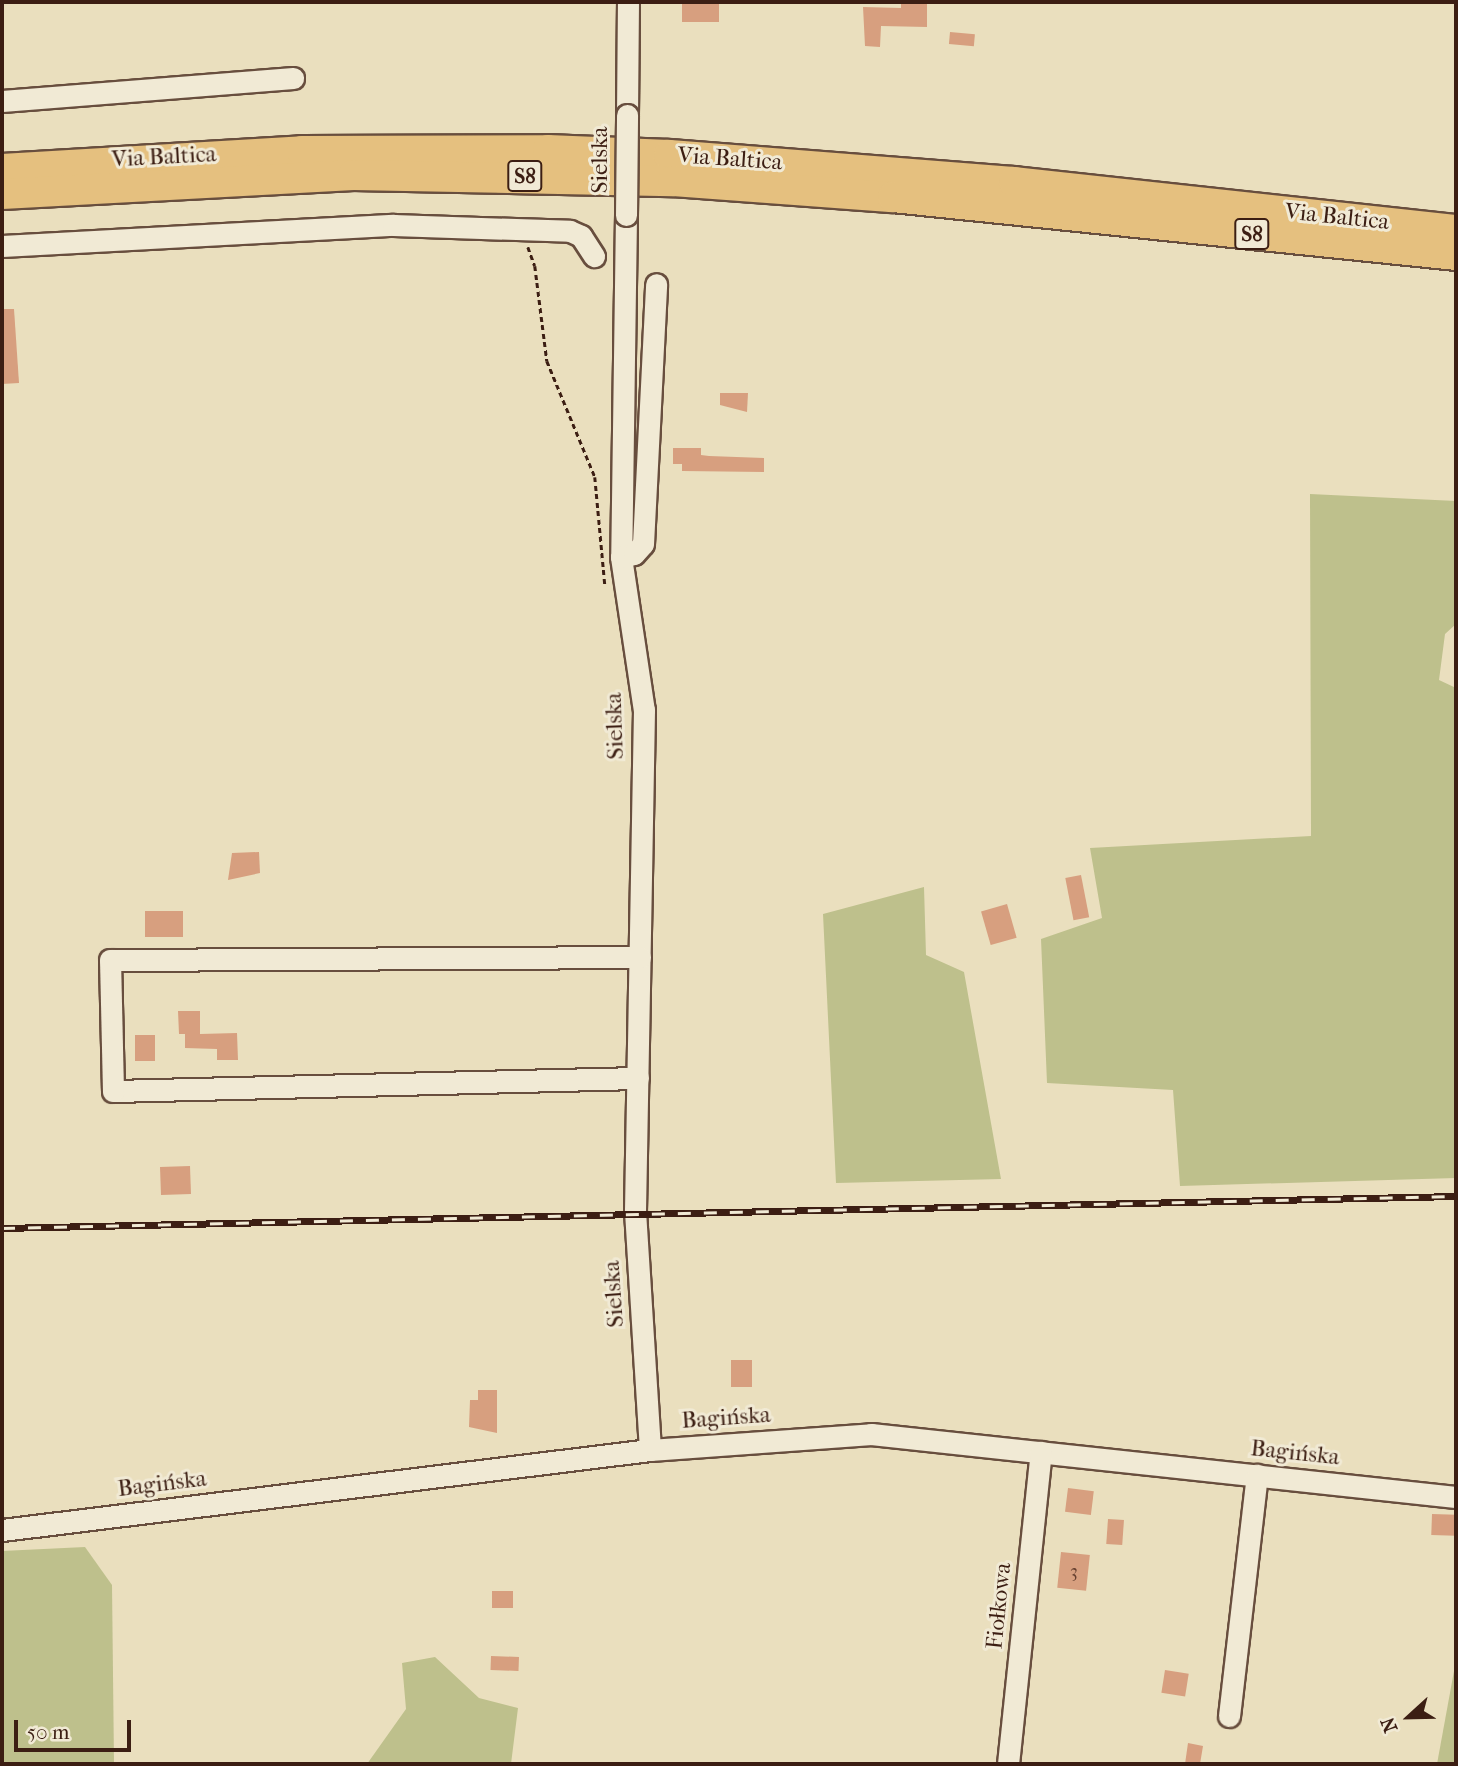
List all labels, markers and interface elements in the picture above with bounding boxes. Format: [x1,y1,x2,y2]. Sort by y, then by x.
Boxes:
street label: Sielska [586,127,614,193]
street label: Via Baltica [111,140,217,174]
street label: Via Baltica [677,142,783,176]
road number: S8 [506,158,544,194]
street label: Via Baltica [1283,198,1391,236]
road number: S8 [1233,216,1271,252]
street label: Sielska [600,692,630,760]
street label: Sielska [598,1260,630,1328]
street label: Bagińska [681,1401,771,1435]
street label: Bagińska [1249,1435,1341,1471]
street label: Bagińska [116,1465,208,1503]
street label: Fiołkowa [981,1561,1017,1651]
house number: 3 [1070,1561,1078,1583]
north arrow [1374,1682,1444,1752]
scale bar [18,1706,135,1750]
text: N [1377,1714,1402,1736]
text: 50 m [27,1720,70,1744]

